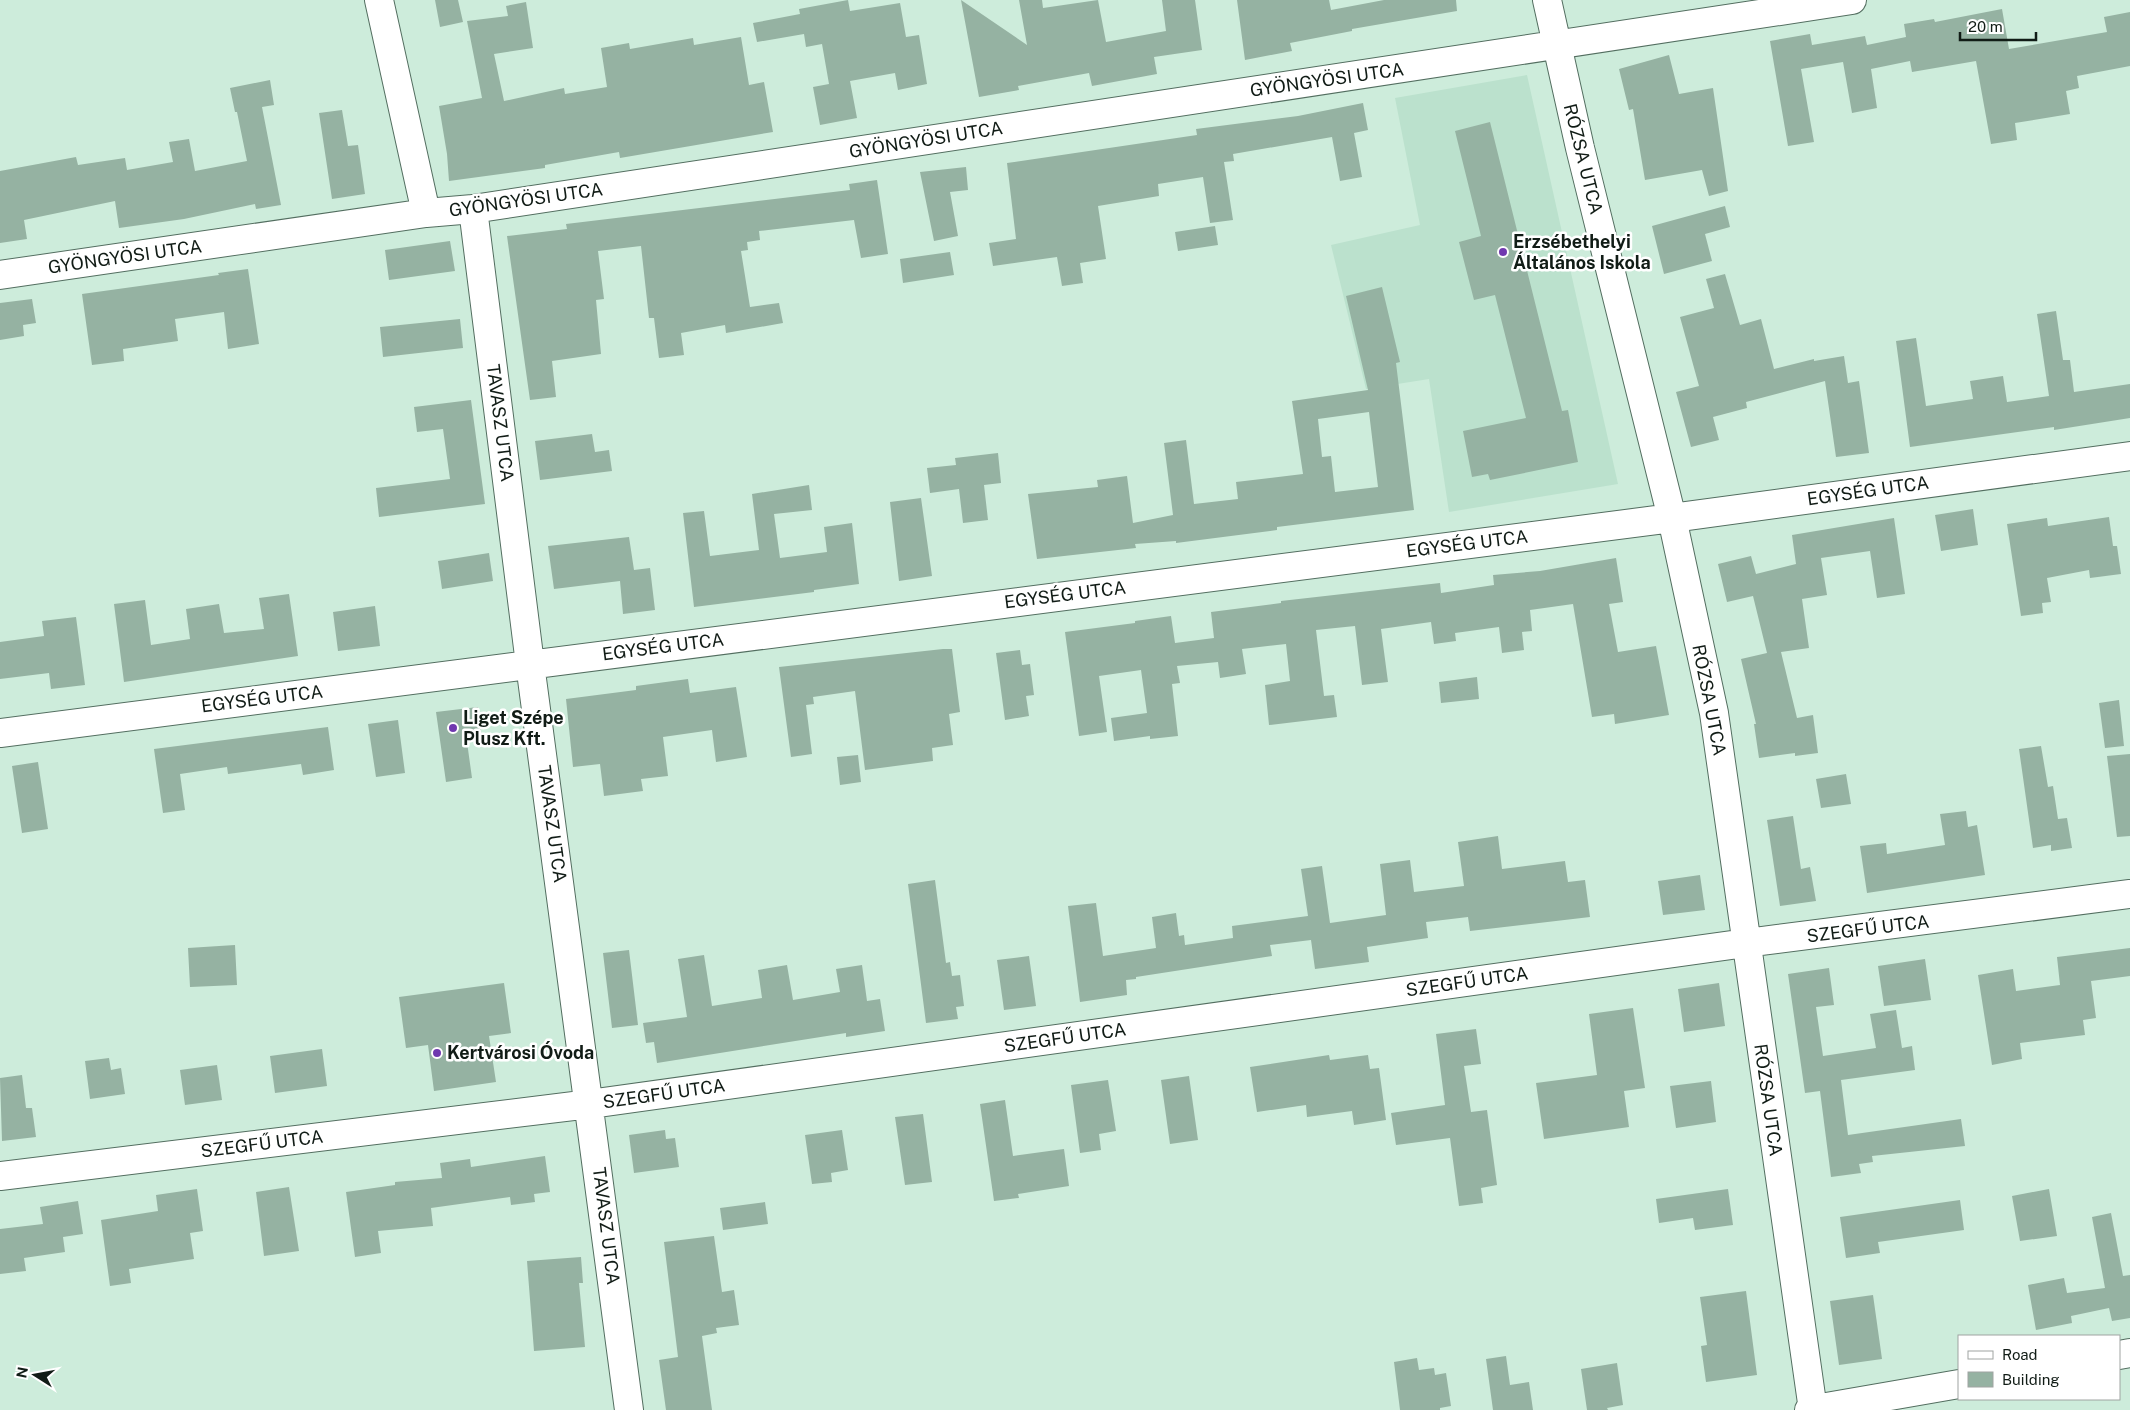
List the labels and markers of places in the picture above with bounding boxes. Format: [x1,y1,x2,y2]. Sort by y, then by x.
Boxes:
place label: Erzsébethelyi Általános Iskola [1513,231,1651,273]
marker: Erzsébethelyi Általános Iskola [1497,246,1509,258]
place label: Liget Szépe Plusz Kft. [463,707,564,749]
marker: Liget Szépe Plusz Kft. [447,722,459,734]
place label: Kertvárosi Óvoda [447,1041,594,1063]
marker: Kertvárosi Óvoda [431,1047,443,1059]

